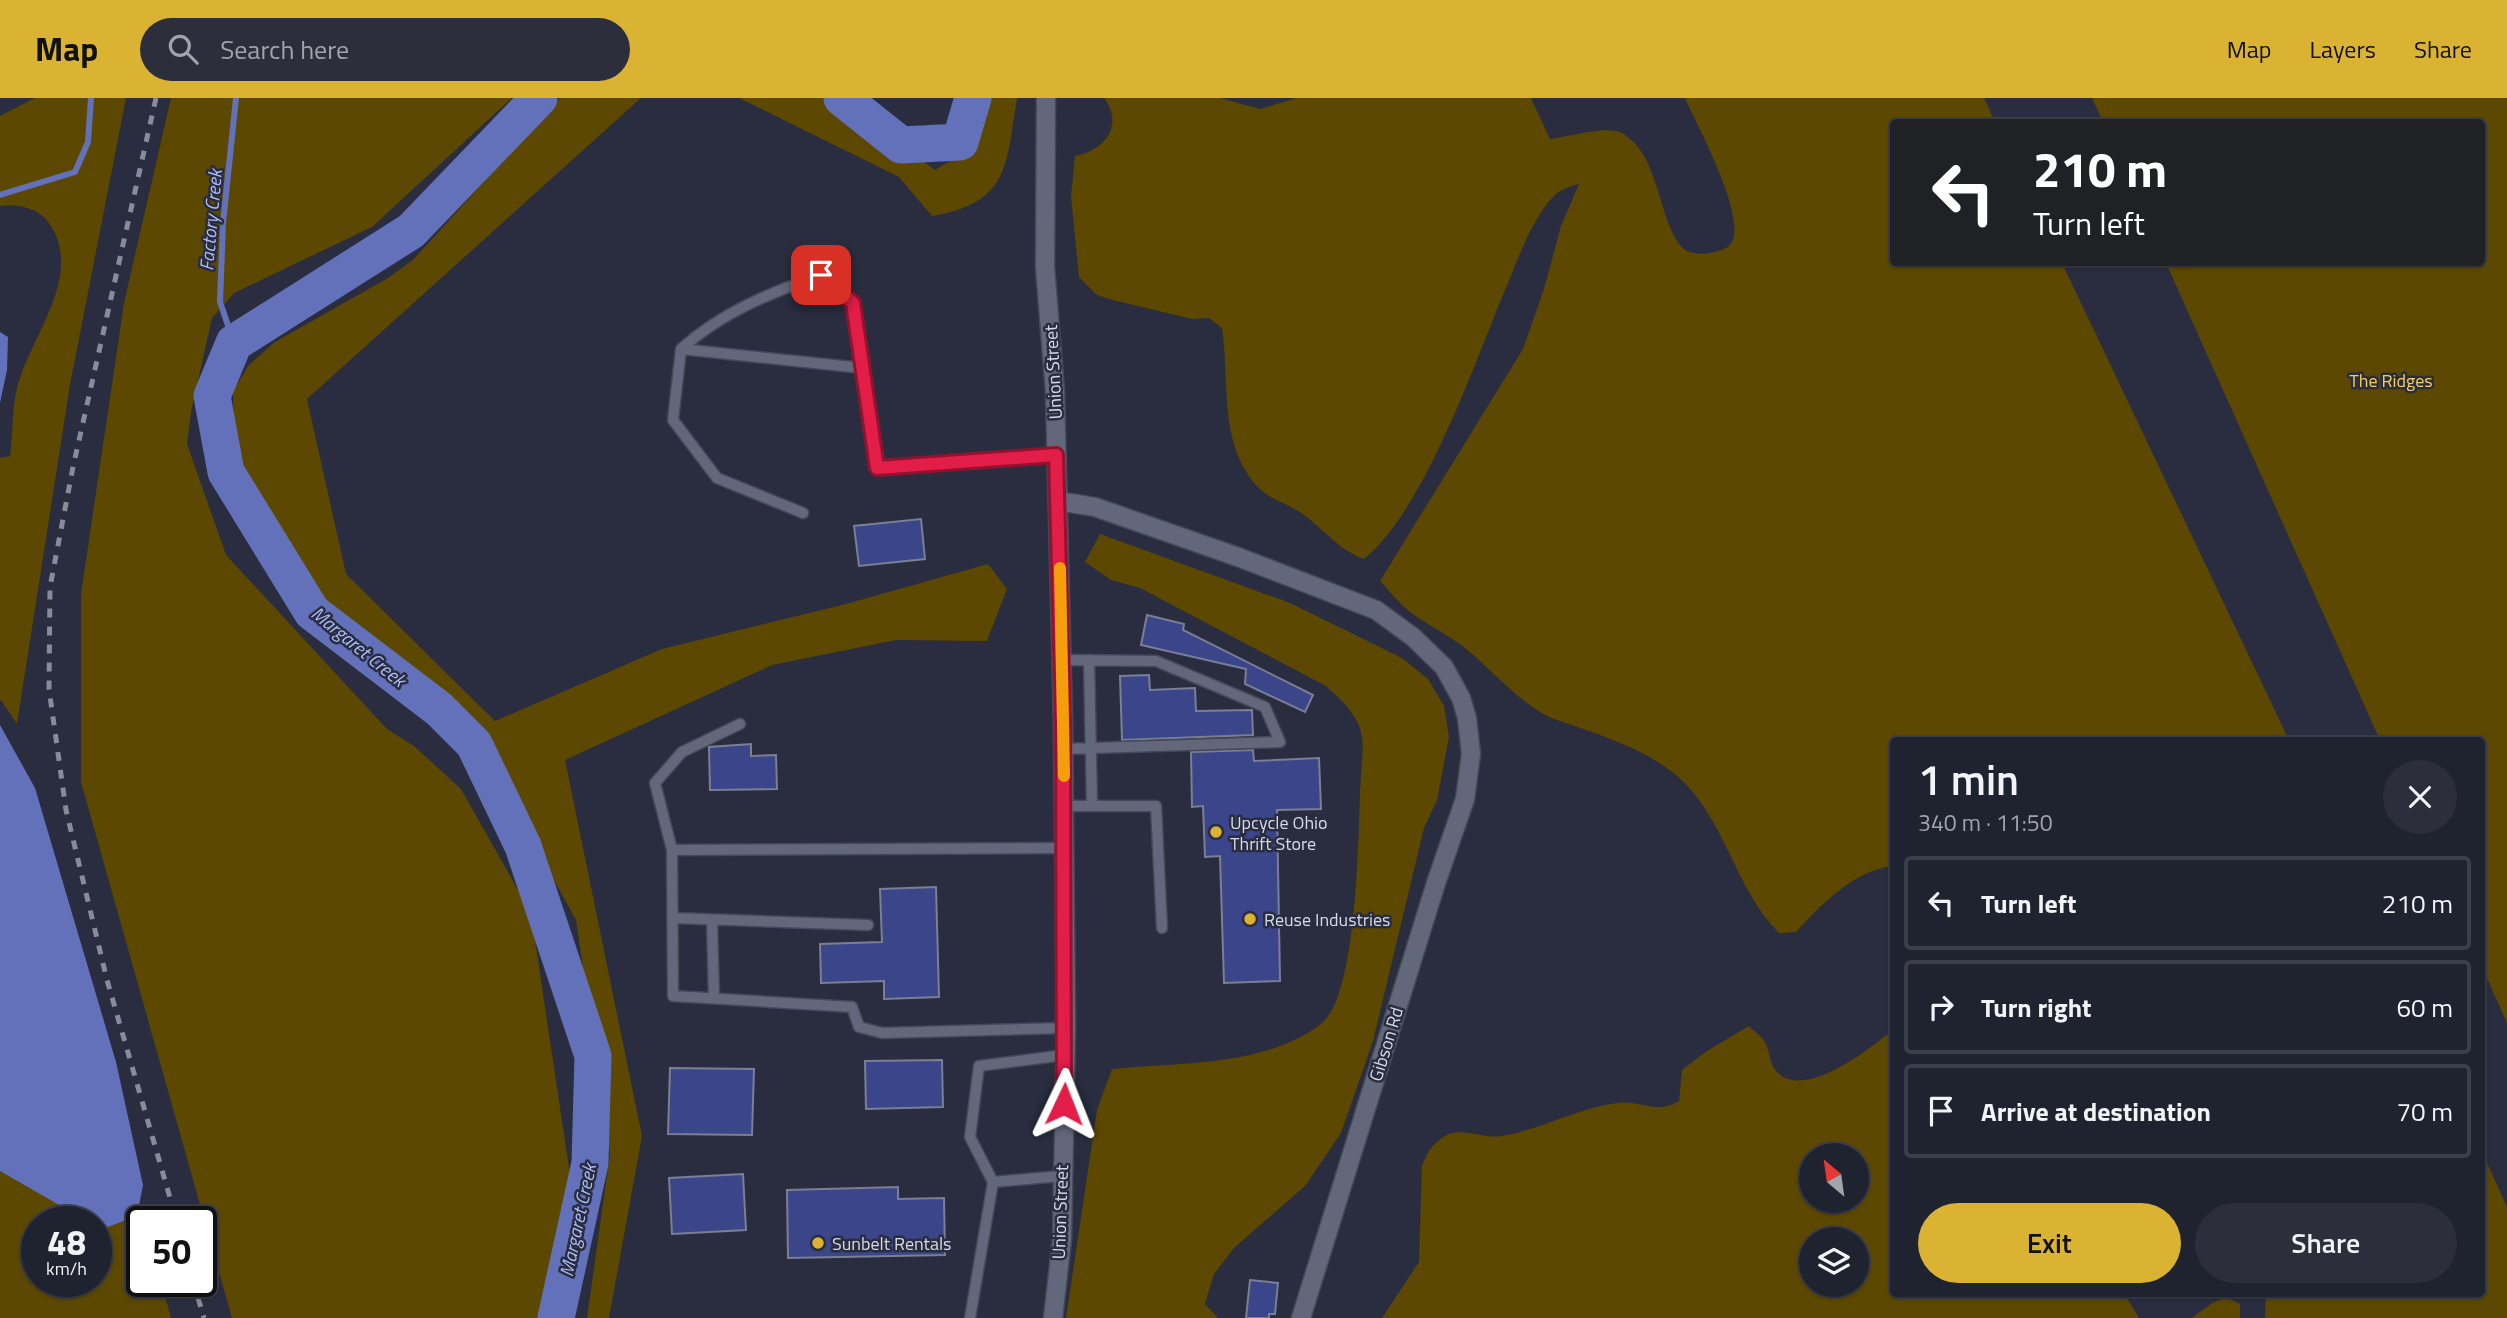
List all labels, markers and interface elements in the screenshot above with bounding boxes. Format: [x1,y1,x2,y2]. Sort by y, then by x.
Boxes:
search box [140,18,630,81]
text: Map [35,24,98,74]
icon: search [164,30,202,68]
text: Search here [220,30,349,69]
text: Map [2227,31,2272,67]
text: Layers [2310,31,2376,67]
text: Share [2414,31,2472,67]
text: 210 m [2033,131,2167,206]
icon: left [1918,147,2009,238]
water label: Factory Creek [191,166,229,272]
text: Turn left [2033,199,2145,247]
pin [791,245,851,305]
icon: arrive [802,256,840,294]
street label: Union Street [1037,323,1069,420]
park label: The Ridges [2349,367,2433,394]
water label: Margaret Creek [305,599,415,695]
text: 1 min [1918,747,2019,811]
button: close [2383,760,2457,834]
text: 340 m · 11:50 [1918,805,2053,840]
place label: Upcycle Ohio Thrift Store [1230,809,1328,857]
marker: Upcycle Ohio Thrift Store [1208,824,1224,840]
icon: left [1922,884,1960,922]
text: Turn left [1981,884,2076,923]
text: 210 m [2382,884,2453,923]
place label: Reuse Industries [1264,906,1391,933]
marker: Reuse Industries [1242,911,1258,927]
icon: right [1922,988,1960,1026]
text: Turn right [1981,988,2092,1027]
text: 60 m [2396,988,2453,1027]
street label: Gibson Rd [1362,1003,1410,1085]
position arrow [1027,1067,1101,1141]
icon: arrive [1922,1092,1960,1130]
text: Arrive at destination [1981,1092,2211,1131]
text: 70 m [2396,1092,2453,1131]
north arrow [1799,1143,1869,1213]
map controls [1799,1143,1869,1297]
water label: Margaret Creek [551,1158,604,1279]
street label: Union Street [1045,1164,1075,1260]
button: Exit [1918,1203,2181,1283]
button: Share [2195,1203,2457,1283]
speed limit sign: 50 [126,1206,217,1297]
text: 48 [47,1215,86,1269]
button: layers [1799,1227,1869,1297]
place label: Sunbelt Rentals [832,1230,951,1257]
marker: Sunbelt Rentals [810,1235,826,1251]
text: km/h [46,1255,87,1282]

